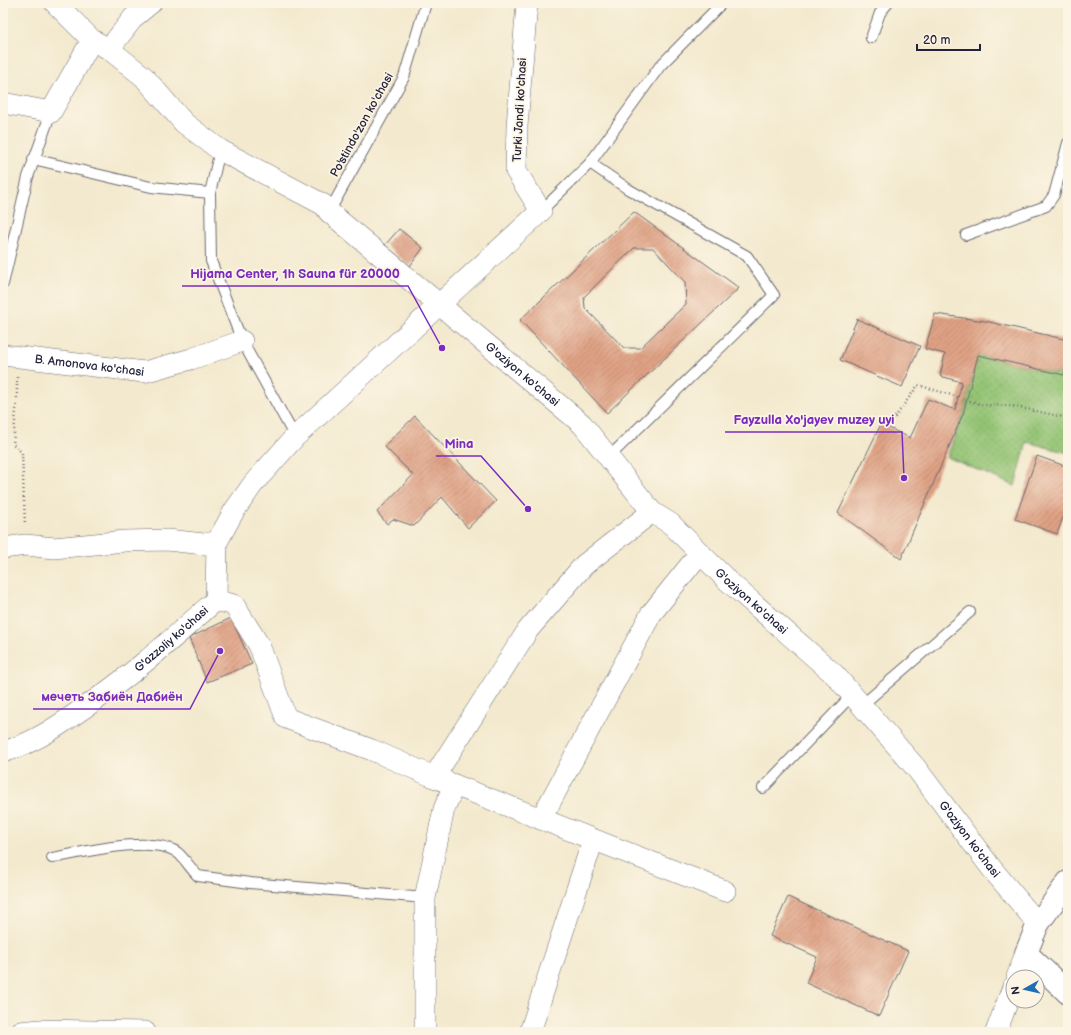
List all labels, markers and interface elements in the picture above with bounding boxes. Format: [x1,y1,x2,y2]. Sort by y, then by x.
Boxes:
scale bar [917,26,980,52]
text: 20 m [923,33,950,48]
street label: Turki Jandi ko'chasi [510,57,530,163]
street label: Po'stindo'zon ko'chasi [327,70,397,180]
callout: Hijama Center, 1h Sauna für 20000 [182,261,408,286]
text: Hijama Center, 1h Sauna für 20000 [190,266,400,282]
street label: G'oziyon ko'chasi [482,339,563,410]
street label: B. Amonova ko'chasi [34,351,145,379]
callout: Fayzulla Xo'jayev muzey uyi [725,407,902,432]
text: Fayzulla Xo'jayev muzey uyi [733,412,895,428]
callout: Mina [436,431,481,456]
text: Mina [444,436,474,452]
street label: G'oziyon ko'chasi [712,565,791,638]
street label: G'azzoliy ko'chasi [131,603,212,675]
callout: мечеть Забиён Дабиён [33,684,190,709]
text: мечеть Забиён Дабиён [41,689,183,705]
street label: G'oziyon ko'chasi [936,798,1003,881]
north arrow [1005,969,1045,1009]
text: N [1009,985,1023,995]

